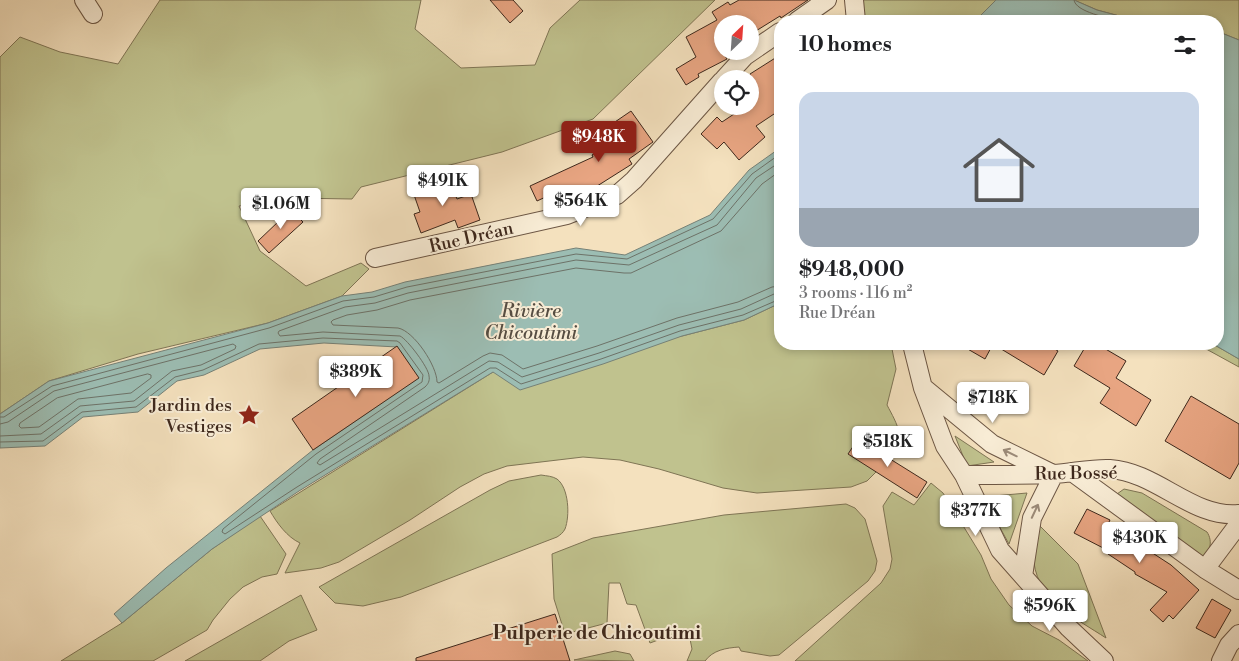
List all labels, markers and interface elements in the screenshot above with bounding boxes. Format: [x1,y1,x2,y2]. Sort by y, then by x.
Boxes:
north arrow [714,15,759,60]
map controls [714,15,759,115]
icon: filters [1171,31,1199,59]
text: 10 homes [799,32,892,58]
button: locate [714,70,759,115]
pin: $948K [564,120,634,163]
icon: home [954,125,1044,215]
text: $948K [572,127,626,147]
pin: $491K [408,164,478,207]
text: $491K [418,171,468,191]
pin: $564K [546,184,616,227]
pin: $1.06M [240,188,322,230]
text: $564K [554,191,608,211]
text: $1.06M [252,194,310,214]
street label: Rue Dréan [427,217,516,258]
text: $948,000 [799,257,904,283]
text: 3 rooms · 116 m² [799,283,912,303]
water label: Rivière Chicoutimi [485,299,578,345]
text: Rue Dréan [799,303,875,323]
pin: $389K [321,356,391,398]
text: $389K [330,362,382,382]
pin: $718K [958,382,1028,424]
text: $718K [968,388,1018,408]
place label: Jardin des Vestiges [149,394,232,438]
place icon: Jardin des Vestiges [236,402,262,428]
pin: $518K [853,426,923,468]
text: $518K [863,432,913,452]
one-way arrow [1003,447,1018,457]
street label: Rue Bossé [1034,461,1118,486]
pin: $377K [941,494,1011,537]
text: $377K [951,501,1001,521]
one-way arrow [1030,504,1040,519]
pin: $430K [1105,522,1175,564]
text: $430K [1113,528,1167,548]
pin: $596K [1015,590,1085,632]
text: $596K [1024,596,1076,616]
district label: Pulperie de Chicoutimi [493,621,701,645]

